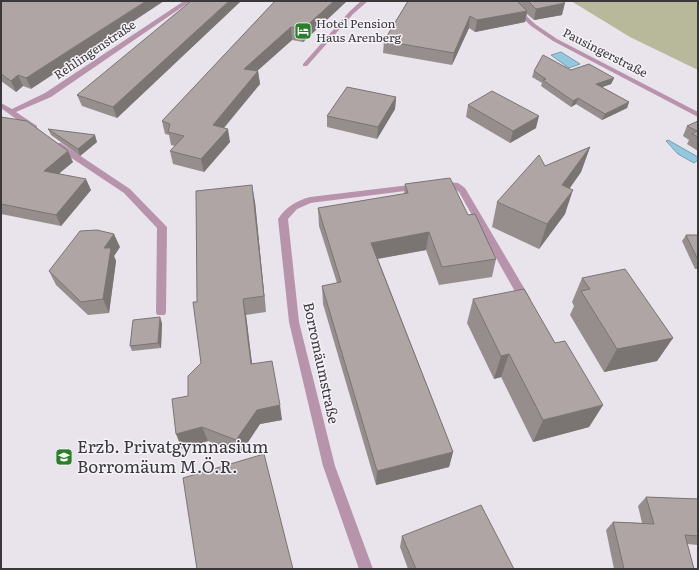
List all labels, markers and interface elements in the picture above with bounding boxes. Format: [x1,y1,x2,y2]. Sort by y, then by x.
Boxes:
place label: Hotel Pension Haus Arenberg [316,14,402,46]
street label: Rehlingenstraße [50,15,139,83]
hotel icon: Hotel Pension Haus Arenberg [293,21,313,41]
street label: Pausingerstraße [560,23,651,81]
street label: Borromäumstraße [299,300,345,426]
place label: Erzb. Privatgymnasium Borromäum M.Ö.R. [77,433,269,478]
school or university icon: Erzb. Privatgymnasium Borromäum M.Ö.R. [54,447,74,467]

